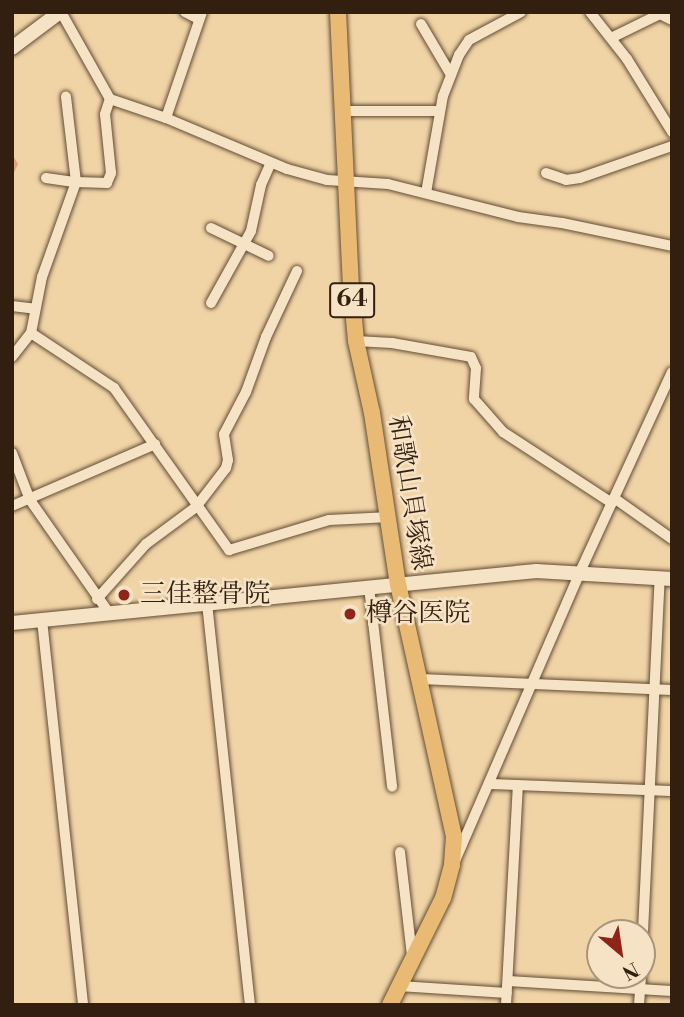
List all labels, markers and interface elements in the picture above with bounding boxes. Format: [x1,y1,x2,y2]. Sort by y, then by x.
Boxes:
road number: 64 [328,279,376,320]
street label: 和歌山貝塚線 [381,414,437,572]
place label: 三佳整骨院 [140,579,270,611]
marker: 三佳整骨院 [114,585,134,605]
place label: 樽谷医院 [366,598,470,630]
marker: 樽谷医院 [340,604,360,624]
north arrow [586,919,656,989]
text: N [618,956,643,985]

